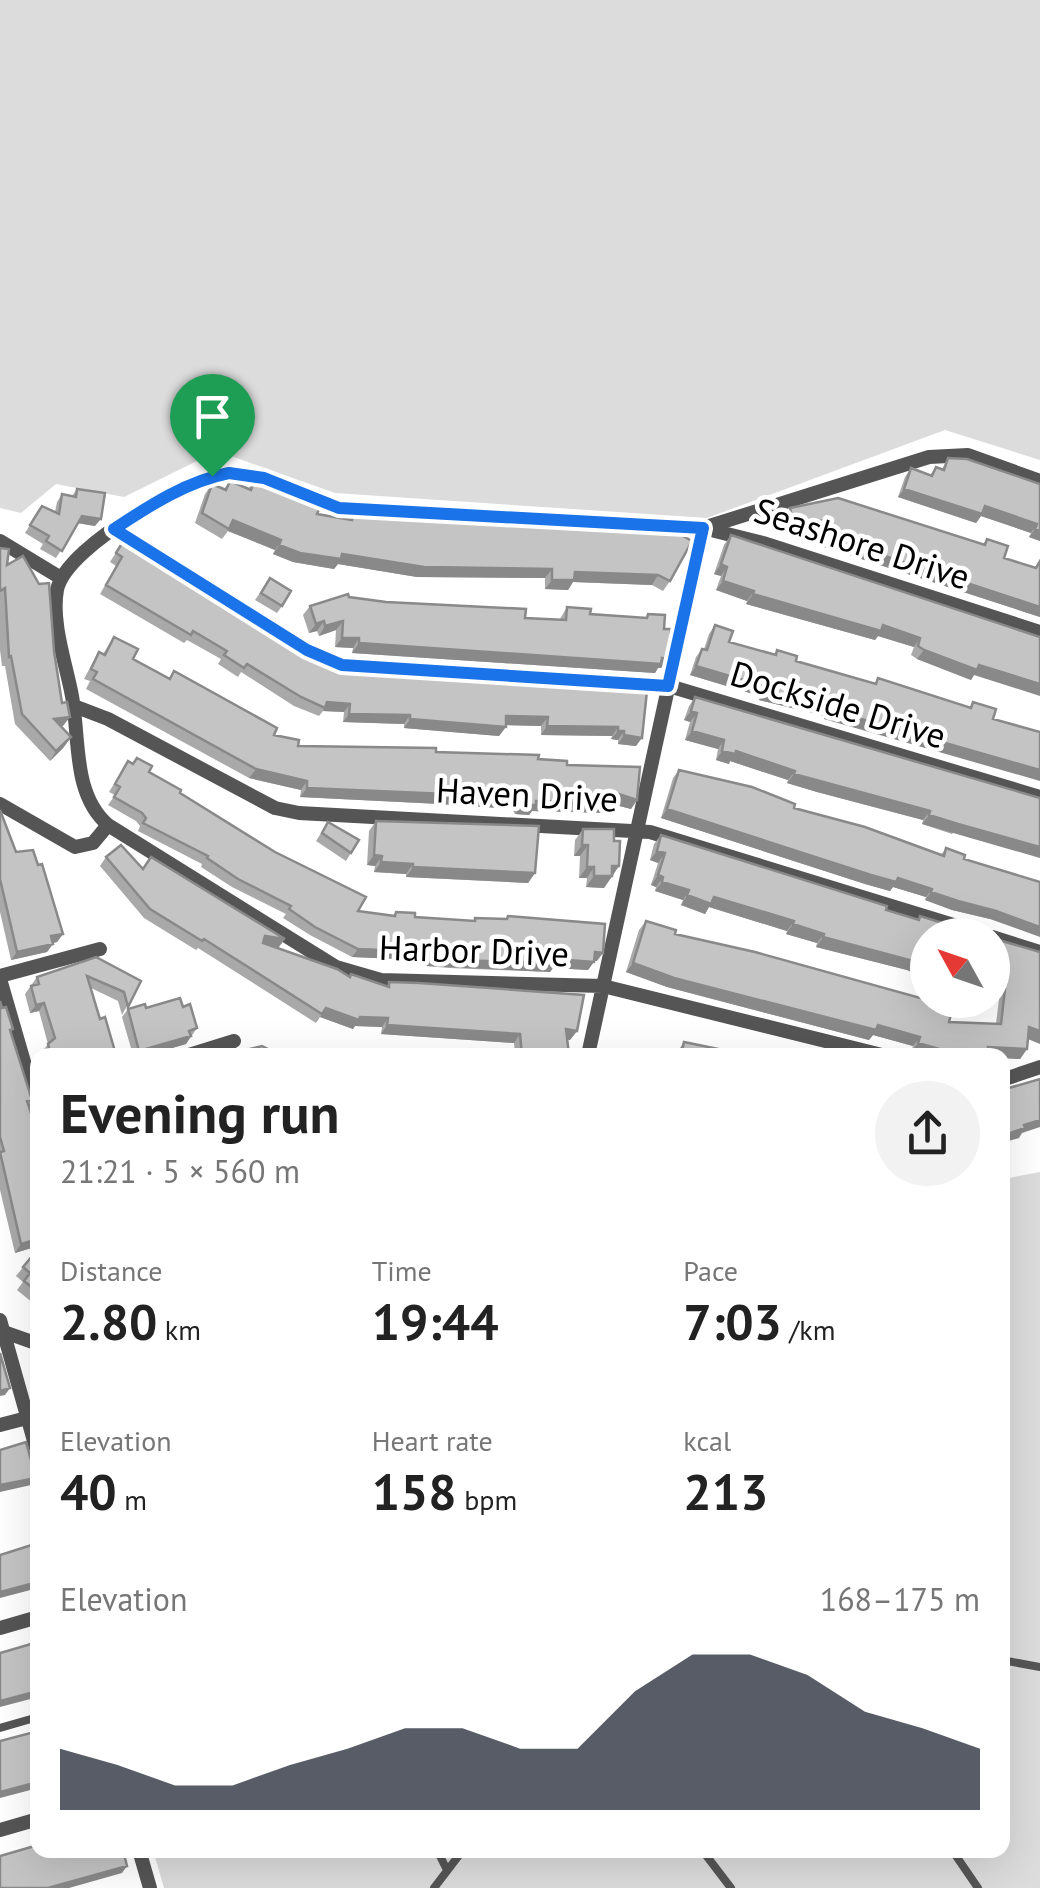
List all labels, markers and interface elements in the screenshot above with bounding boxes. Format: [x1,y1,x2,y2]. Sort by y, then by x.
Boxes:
pin [170,374,255,477]
icon: arrive [185,389,240,444]
street label: Seashore Drive [749,487,976,600]
street label: Dockside Drive [725,649,952,759]
street label: Haven Drive [435,766,619,822]
north arrow [910,918,1010,1018]
map controls [910,918,1010,1018]
street label: Harbor Drive [378,924,570,976]
text: Evening run [60,1077,340,1148]
button: share [875,1081,980,1186]
text: 21:21 · 5 × 560 m [60,1150,300,1192]
text: Distance [60,1252,163,1289]
text: Time [372,1252,432,1289]
text: Pace [683,1252,738,1289]
text: 2.80 [60,1289,157,1354]
text: 19:44 [372,1289,499,1354]
text: 7:03 [683,1289,782,1354]
text: km [157,1311,201,1348]
text: /km [782,1311,835,1348]
text: Elevation [60,1422,172,1459]
text: Heart rate [372,1422,493,1459]
text: kcal [683,1422,731,1459]
text: 40 [60,1459,117,1524]
text: 158 [372,1459,457,1524]
text: 213 [683,1459,768,1524]
text: m [117,1481,147,1518]
text: bpm [457,1481,517,1518]
text: Elevation [60,1578,187,1620]
text: 168–175 m [820,1578,980,1620]

